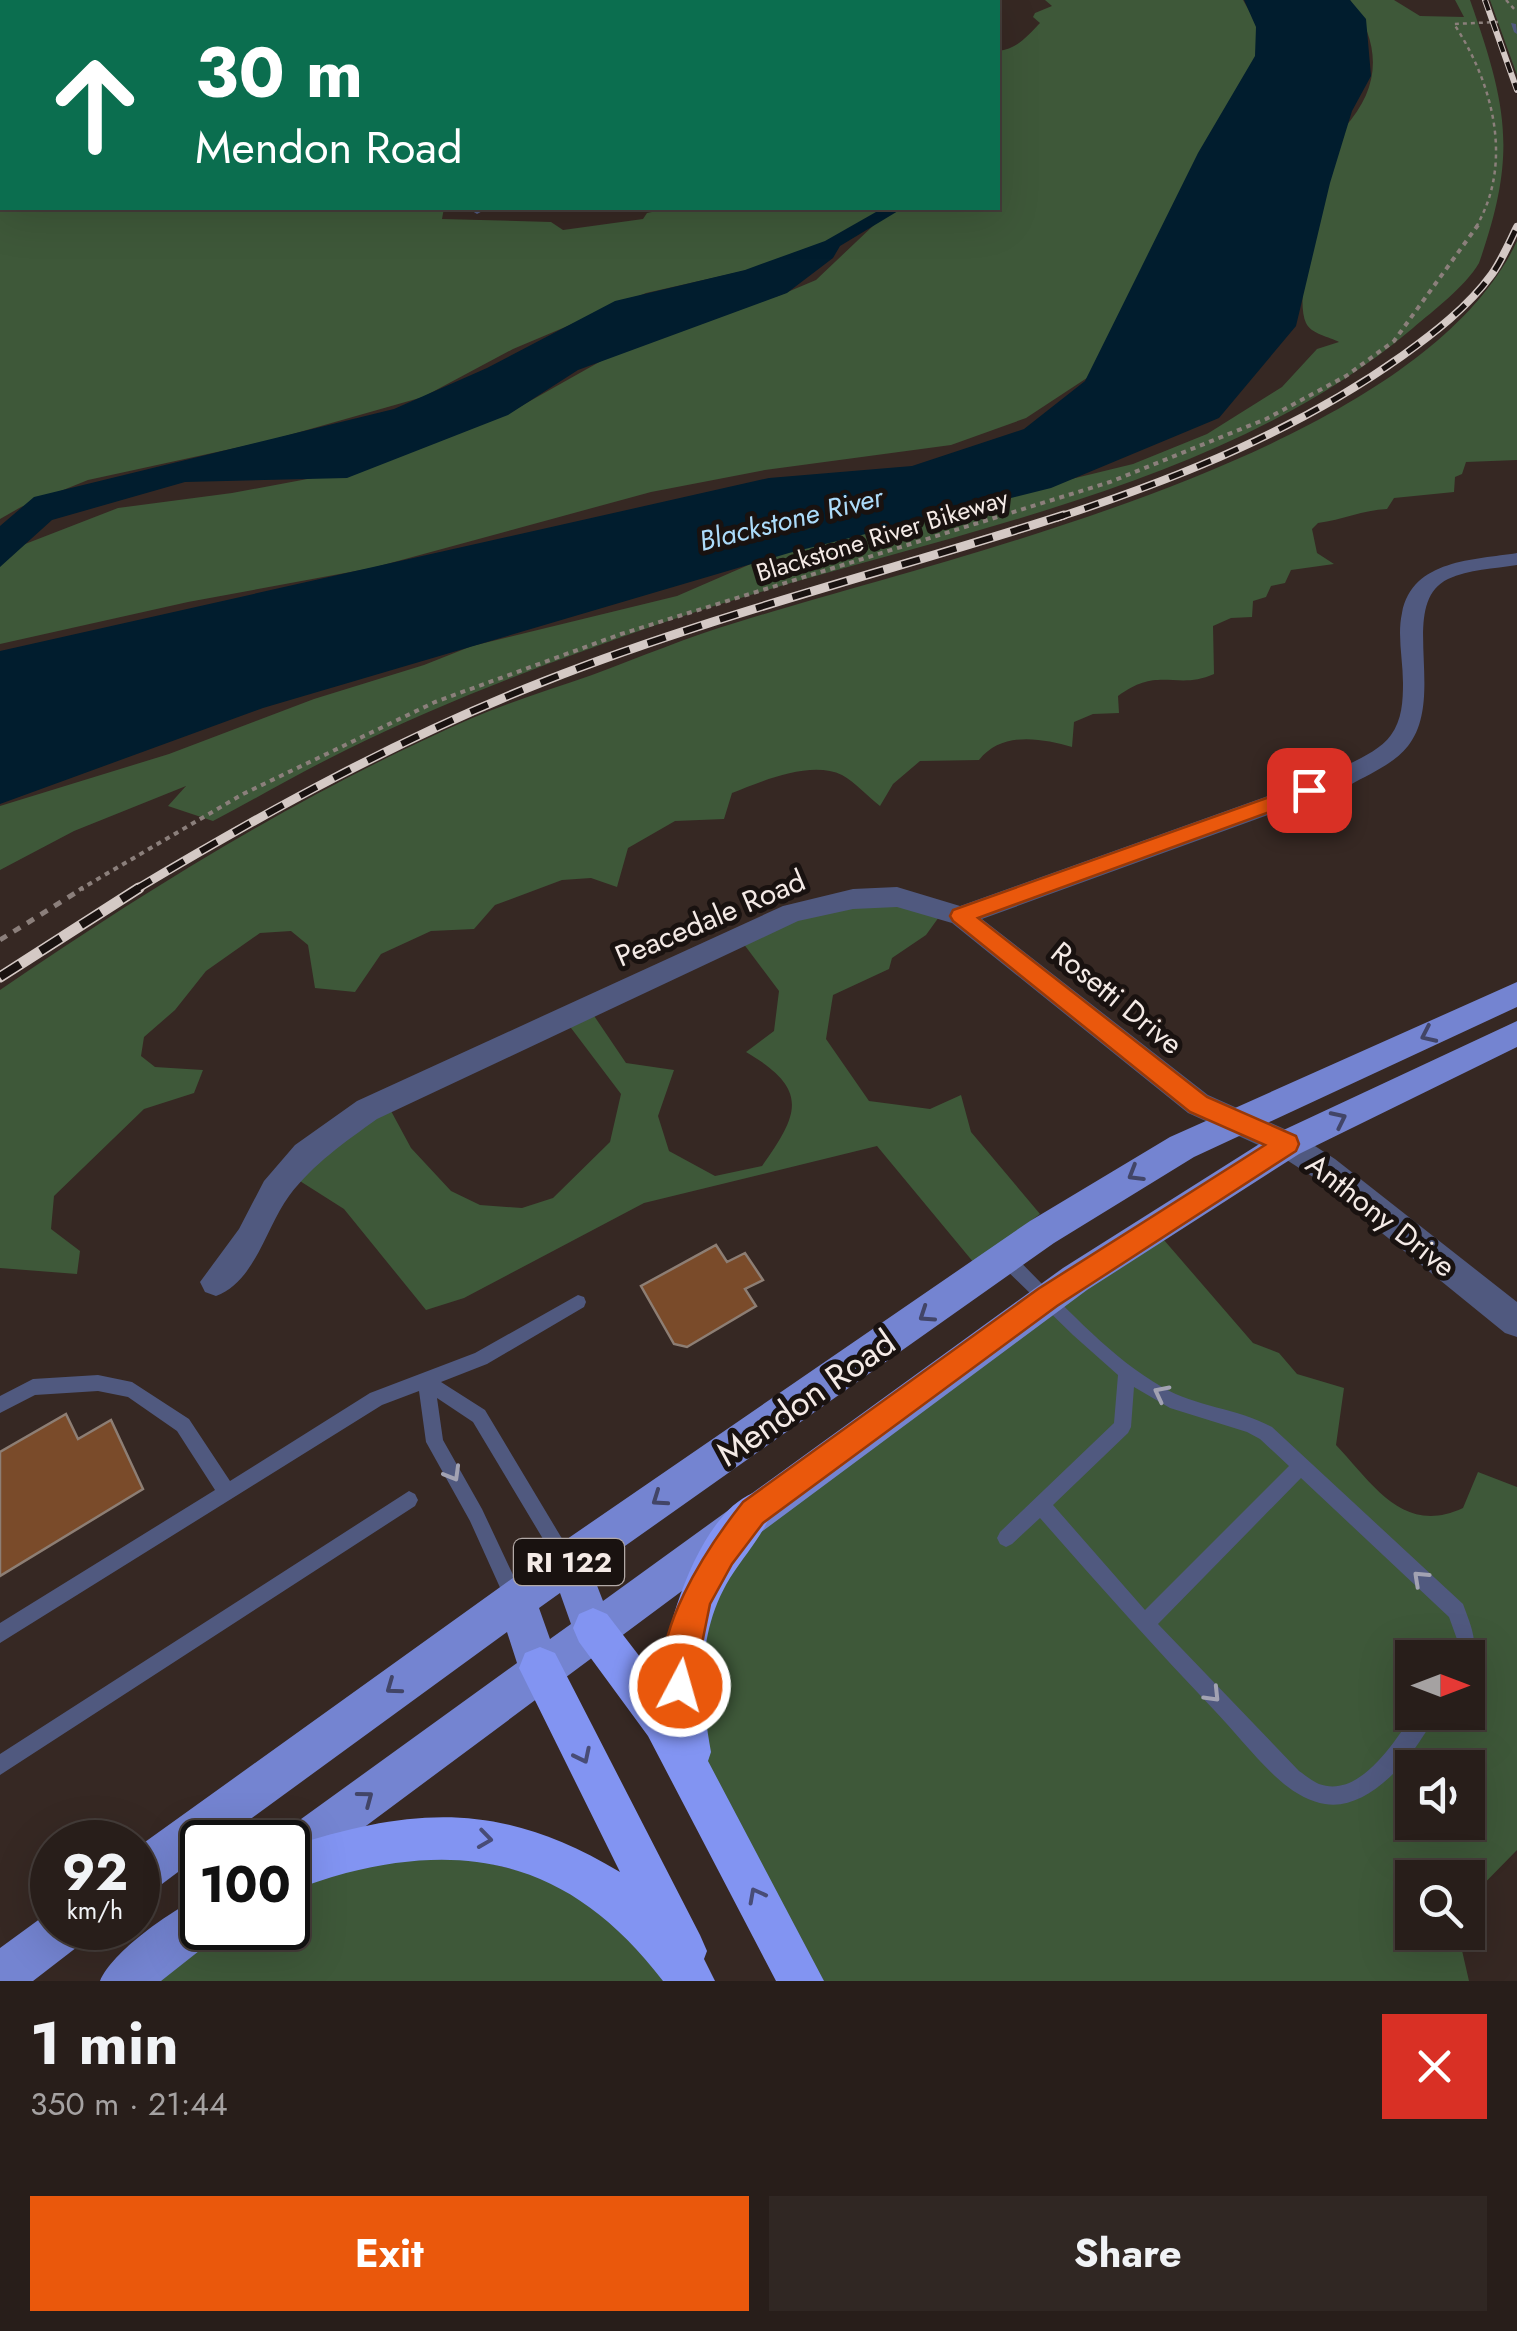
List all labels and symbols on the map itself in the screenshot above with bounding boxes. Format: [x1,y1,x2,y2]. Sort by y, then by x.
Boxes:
water label: Blackstone River [695,476,889,562]
street label: Blackstone River Bikeway [752,480,1012,590]
pin [1267,748,1352,833]
street label: Peacedale Road [608,859,812,977]
street label: Rosetti Drive [1042,931,1192,1065]
one-way arrow [1421,1022,1439,1042]
one-way arrow [1329,1111,1347,1131]
street label: Anthony Drive [1297,1143,1465,1287]
one-way arrow [1128,1162,1146,1181]
one-way arrow [919,1303,938,1321]
street label: Mendon Road [706,1318,906,1478]
one-way arrow [1154,1386,1172,1405]
one-way arrow [441,1463,460,1481]
one-way arrow [651,1487,670,1505]
road number: RI 122 [514,1539,624,1585]
one-way arrow [1413,1572,1432,1590]
position arrow [628,1634,732,1738]
north arrow [1395,1640,1485,1730]
one-way arrow [386,1675,405,1694]
one-way arrow [1201,1683,1219,1701]
one-way arrow [570,1746,590,1764]
one-way arrow [355,1792,373,1809]
speed limit sign: 100 [180,1820,310,1950]
one-way arrow [477,1827,493,1848]
one-way arrow [748,1887,768,1905]

